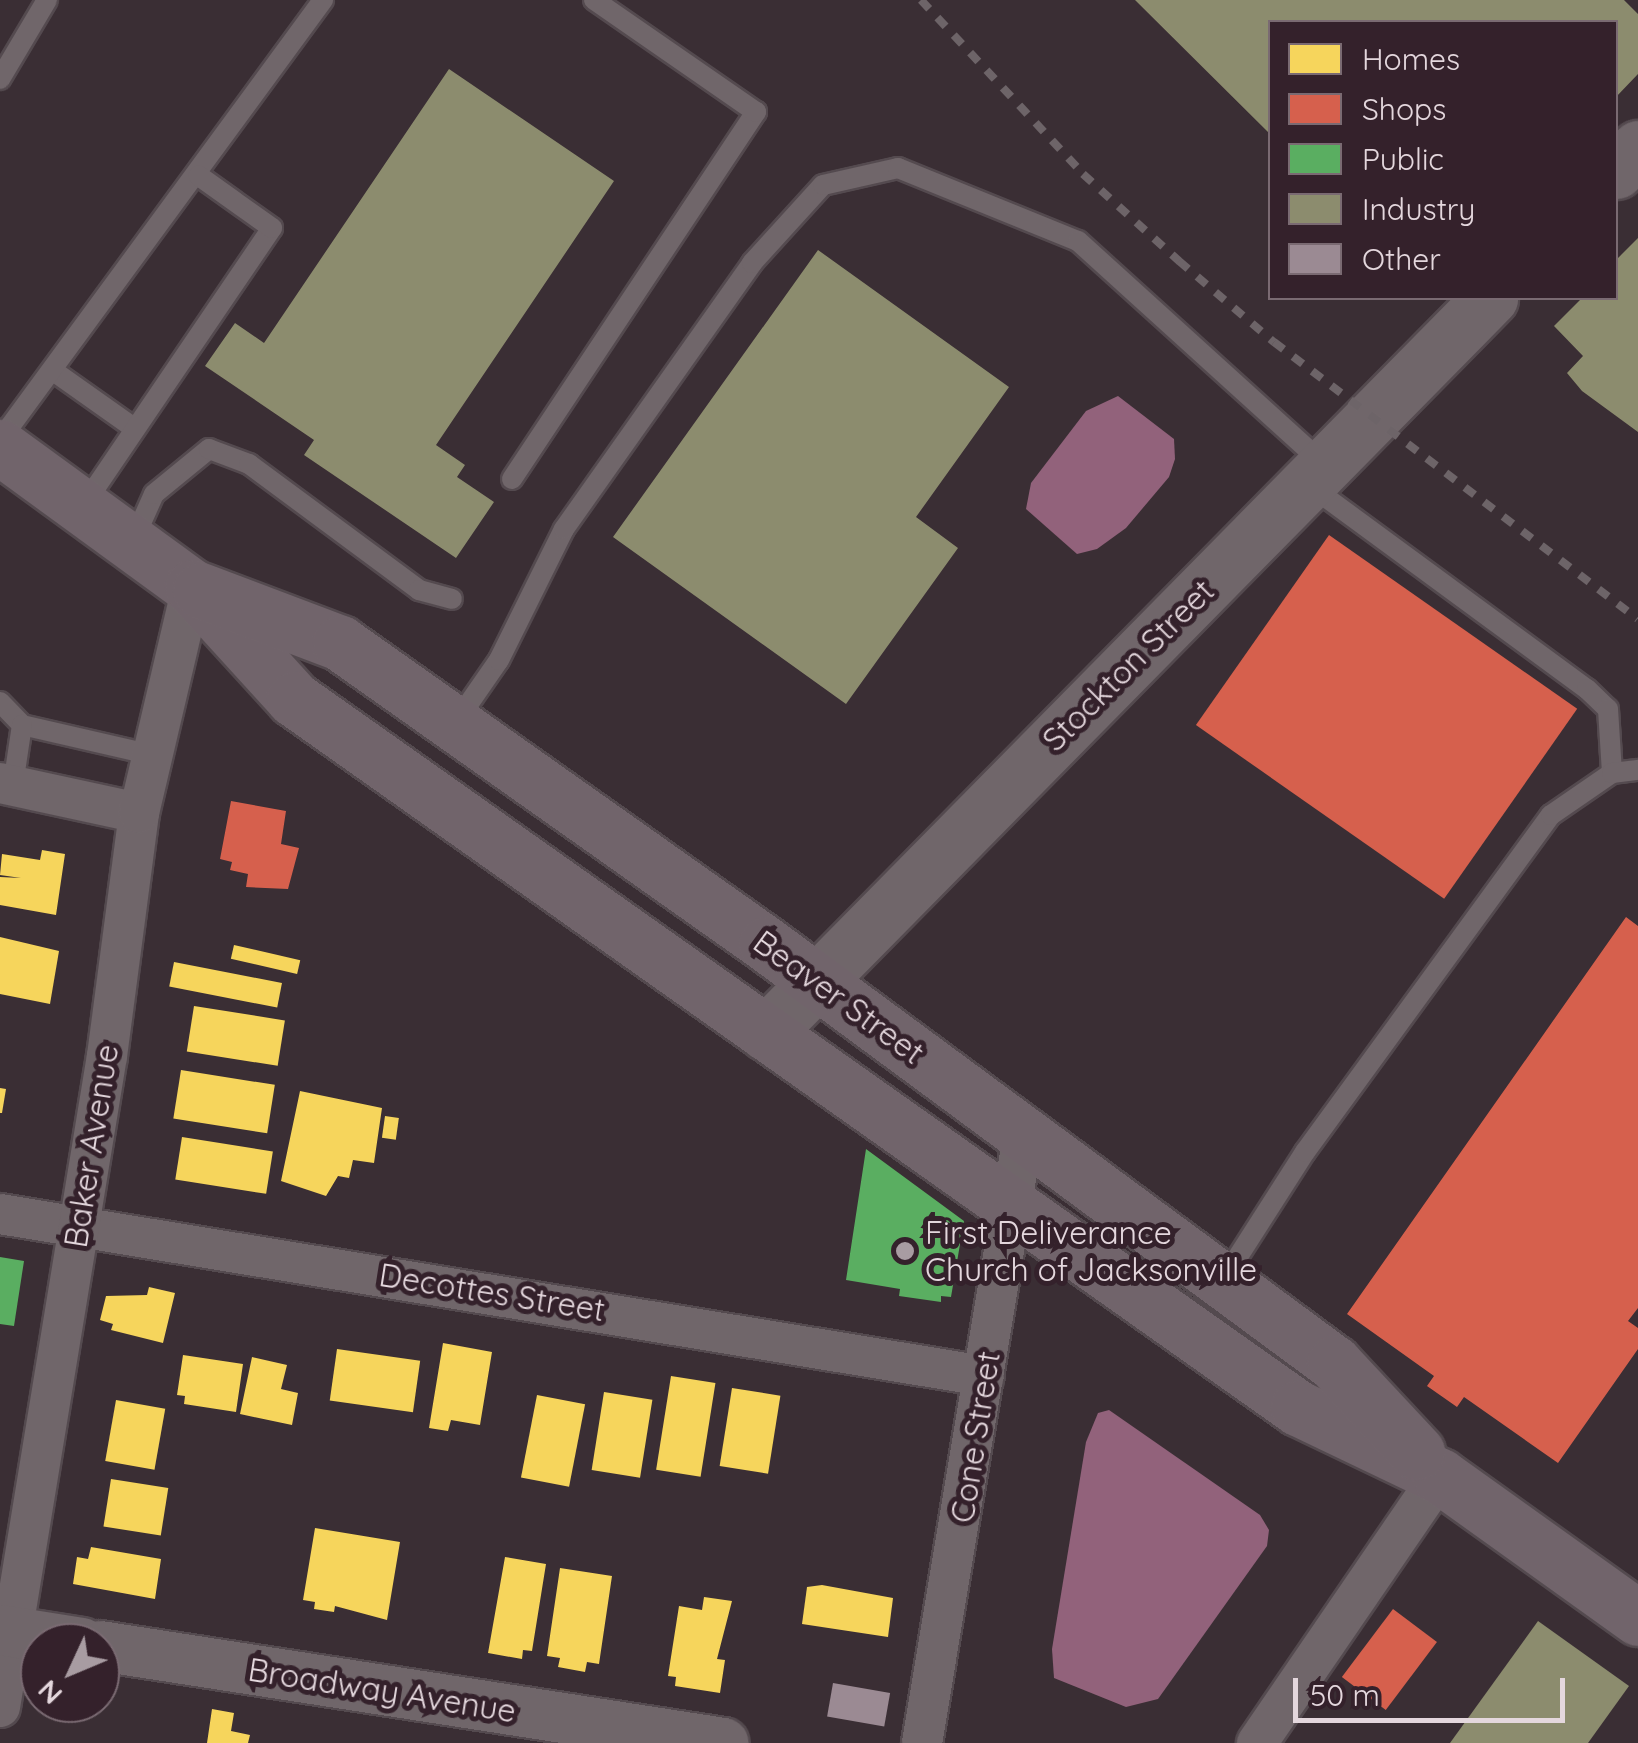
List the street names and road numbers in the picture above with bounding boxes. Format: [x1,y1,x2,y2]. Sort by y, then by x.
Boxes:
street label: Stockton Street [1034,571,1222,759]
street label: Beaver Street [746,922,932,1072]
street label: Baker Avenue [56,1042,126,1250]
street label: Decottes Street [376,1255,608,1329]
street label: Cone Street [943,1349,1007,1525]
street label: Broadway Avenue [245,1650,519,1730]

